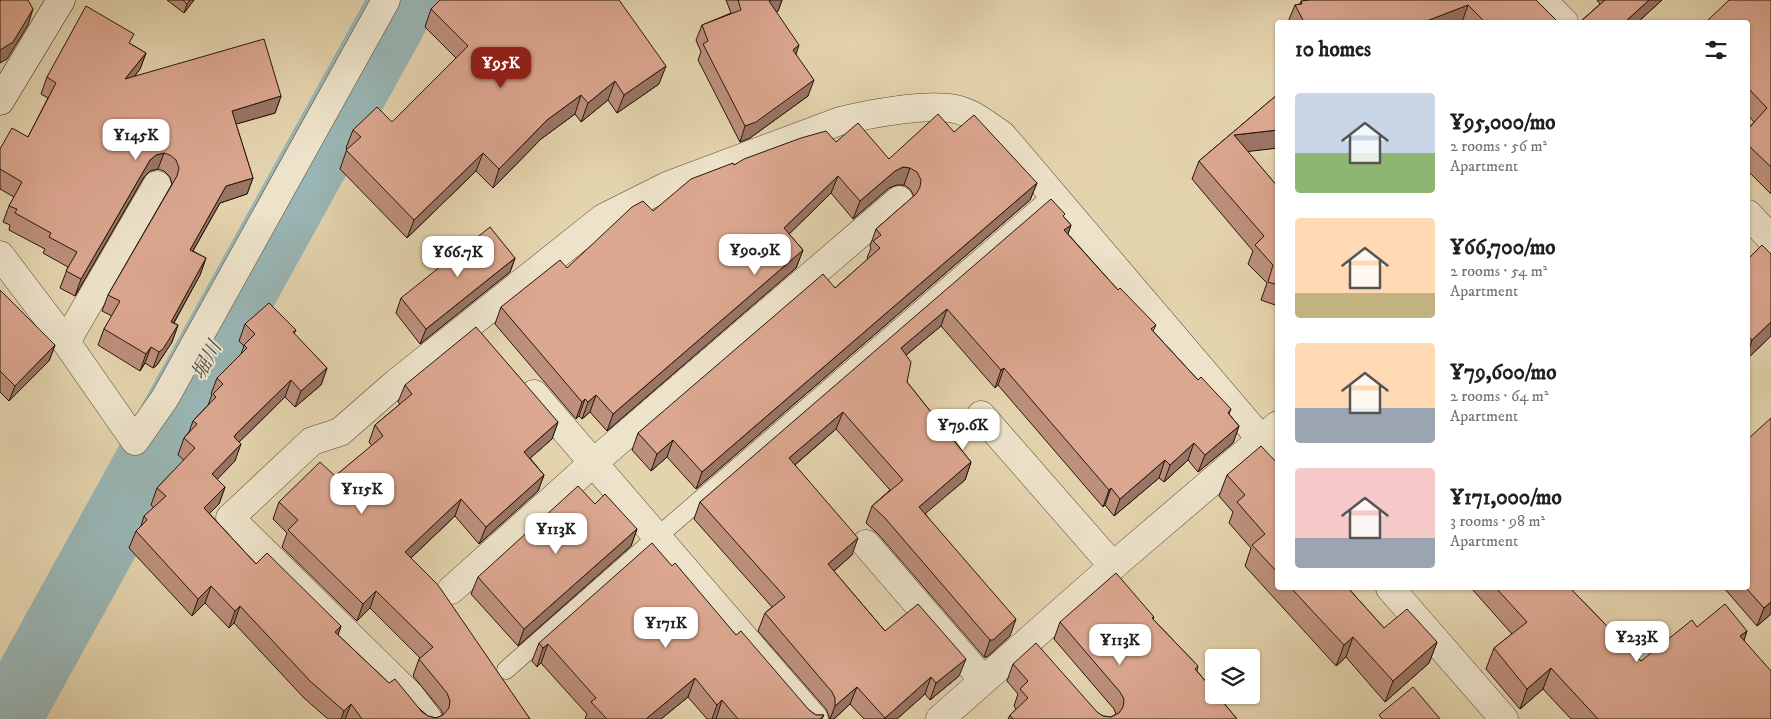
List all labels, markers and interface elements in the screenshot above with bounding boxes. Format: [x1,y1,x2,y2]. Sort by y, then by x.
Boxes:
icon: filters [1702,36,1730,64]
text: 10 homes [1295,37,1371,63]
pin: ¥95K [471,46,531,89]
text: ¥95K [482,53,520,73]
text: ¥95,000/mo [1450,110,1556,136]
icon: home [1335,113,1395,173]
pin: ¥145K [101,119,171,161]
text: ¥145K [114,125,158,145]
text: 2 rooms · 56 m² [1450,136,1547,156]
text: Apartment [1450,156,1518,176]
pin: ¥90.9K [714,234,796,276]
text: ¥66,700/mo [1450,235,1556,261]
pin: ¥66.7K [417,236,499,278]
icon: home [1335,238,1395,298]
text: ¥90.9K [730,240,780,260]
text: ¥66.7K [433,242,483,262]
text: 2 rooms · 54 m² [1450,261,1547,281]
text: Apartment [1450,281,1518,301]
water label: 堀川 [187,335,229,384]
text: ¥79,600/mo [1450,360,1556,386]
icon: home [1335,363,1395,423]
text: 2 rooms · 64 m² [1450,386,1549,406]
text: Apartment [1450,406,1518,426]
pin: ¥79.6K [922,408,1004,451]
text: ¥79.6K [938,415,988,435]
pin: ¥115K [327,472,397,515]
text: ¥115K [341,479,383,499]
text: ¥171,000/mo [1450,485,1562,511]
icon: home [1335,488,1395,548]
text: 3 rooms · 98 m² [1450,511,1545,531]
pin: ¥113K [521,512,591,555]
text: ¥113K [536,519,576,539]
text: Apartment [1450,531,1518,551]
pin: ¥171K [631,606,701,649]
text: ¥171K [645,613,687,633]
pin: ¥233K [1602,620,1672,663]
pin: ¥113K [1085,624,1155,666]
text: ¥233K [1616,627,1658,647]
text: ¥113K [1100,630,1140,650]
map controls [1205,649,1260,704]
button: layers [1205,649,1260,704]

